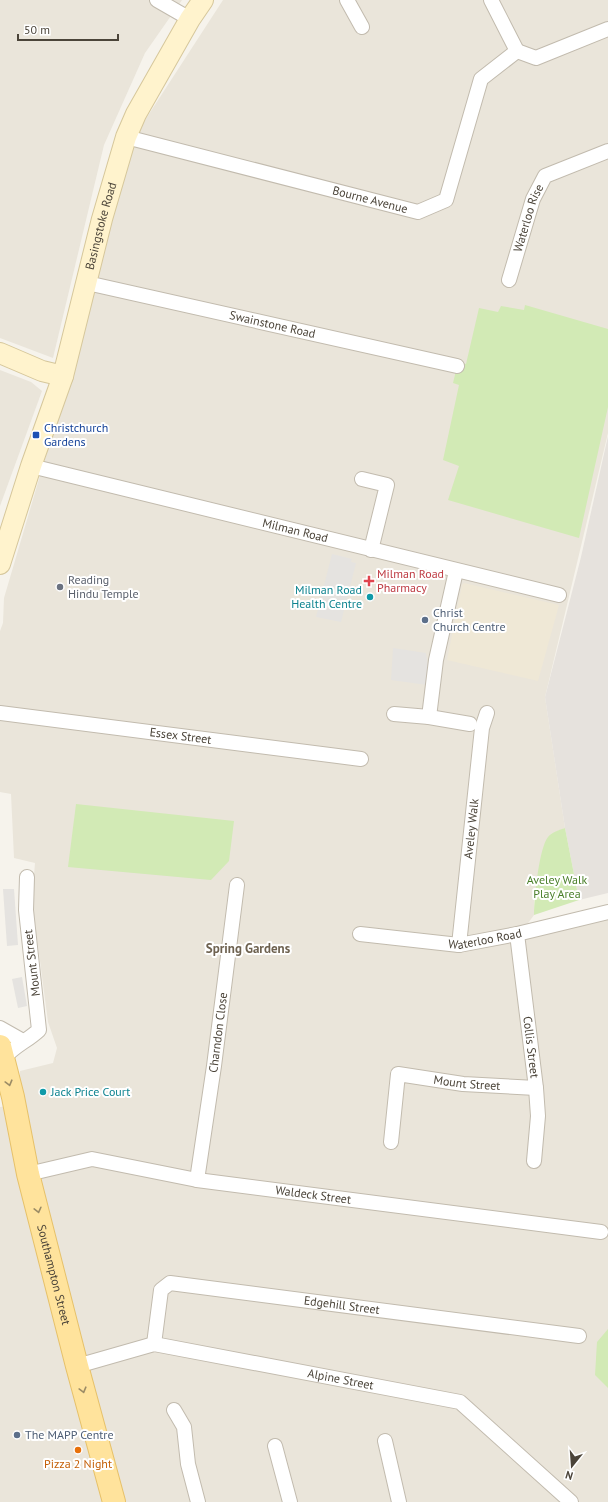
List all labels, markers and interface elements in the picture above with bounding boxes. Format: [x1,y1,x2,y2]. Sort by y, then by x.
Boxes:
scale bar [18,16,118,42]
text: 50 m [24,22,50,37]
street label: Basingstoke Road [82,180,119,271]
street label: Waterloo Rise [510,181,547,254]
street label: Bourne Avenue [331,182,409,216]
street label: Swainstone Road [228,307,317,341]
place label: Christchurch Gardens [44,420,108,449]
marker: Christchurch Gardens [31,430,41,440]
street label: Milman Road [261,515,330,545]
place label: Milman Road Pharmacy [377,566,444,595]
place label: Reading Hindu Temple [68,572,139,601]
marker: Milman Road Pharmacy [364,576,374,586]
marker: Reading Hindu Temple [55,582,65,592]
place label: Milman Road Health Centre [291,582,362,611]
marker: Milman Road Health Centre [365,592,375,602]
place label: Christ Church Centre [433,605,505,634]
marker: Christ Church Centre [420,615,430,625]
street label: Essex Street [149,724,212,747]
street label: Aveley Walk [460,797,482,860]
park label: Aveley Walk Play Area [527,872,587,901]
street label: Waterloo Road [447,925,523,952]
street label: Mount Street [20,929,43,997]
district label: Spring Gardens [206,940,291,957]
street label: Charndon Close [205,991,230,1074]
street label: Collis Street [520,1015,543,1079]
street label: Mount Street [433,1072,501,1093]
one-way arrow [4,1080,13,1087]
place label: Jack Price Court [50,1084,130,1099]
marker: Jack Price Court [38,1087,48,1097]
street label: Waldeck Street [275,1182,352,1207]
one-way arrow [33,1207,41,1213]
street label: Southampton Street [34,1223,74,1326]
street label: Edgehill Street [303,1292,381,1317]
street label: Alpine Street [306,1365,375,1392]
one-way arrow [79,1387,87,1394]
place label: The MAPP Centre [25,1427,114,1442]
marker: The MAPP Centre [12,1430,22,1440]
marker: Pizza 2 Night [73,1445,83,1455]
north arrow [552,1446,592,1486]
place label: Pizza 2 Night [44,1456,112,1471]
text: N [564,1468,575,1483]

